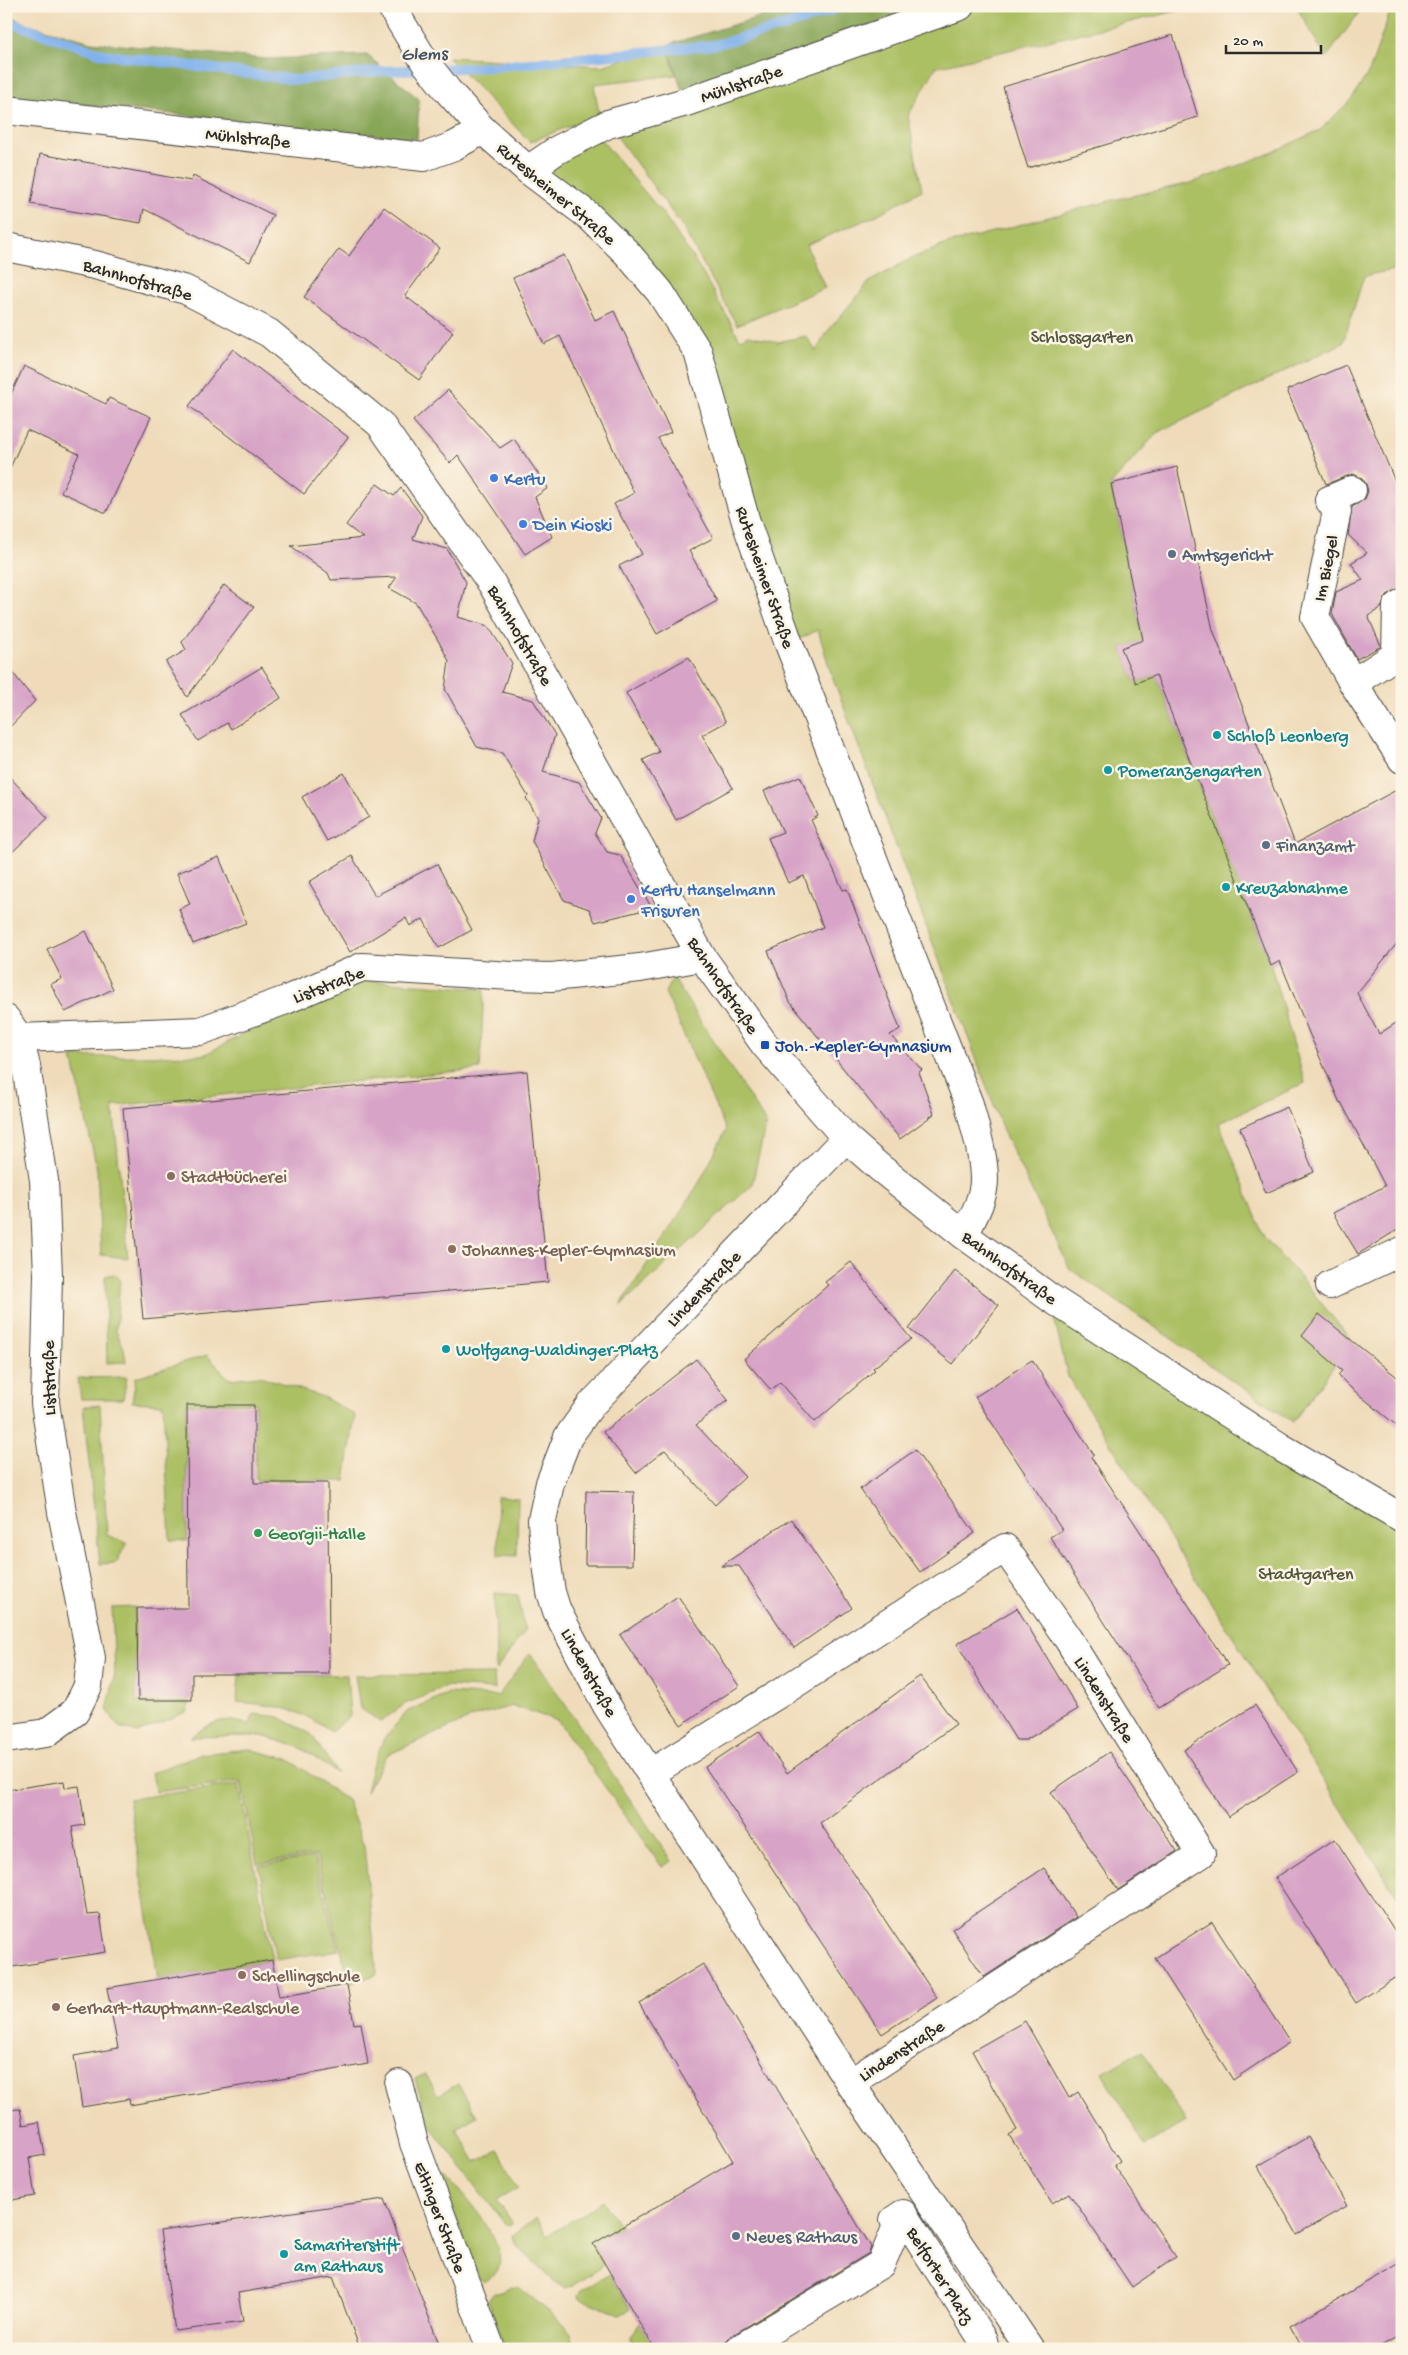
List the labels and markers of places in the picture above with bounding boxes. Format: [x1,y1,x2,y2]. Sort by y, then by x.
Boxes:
place label: Kertu [504,470,546,491]
marker: Kertu [488,472,500,484]
place label: Dein Kioski [532,516,613,537]
marker: Dein Kioski [517,518,529,530]
place label: Amtsgericht [1182,546,1274,567]
marker: Amtsgericht [1166,548,1178,560]
place label: Schloß Leonberg [1227,727,1349,748]
marker: Schloß Leonberg [1211,729,1223,741]
place label: Pomeranzengarten [1117,762,1262,783]
marker: Pomeranzengarten [1102,764,1114,776]
place label: Finanzamt [1275,837,1356,858]
marker: Finanzamt [1260,839,1272,851]
place label: Kreuzabnahme [1236,879,1348,900]
place label: Kertu Hanselmann Frisuren [640,881,776,923]
marker: Kreuzabnahme [1220,881,1232,893]
marker: Kertu Hanselmann Frisuren [625,893,637,905]
place label: Joh.-Kepler-Gymnasium [775,1037,952,1058]
marker: Joh.-Kepler-Gymnasium [759,1039,771,1051]
place label: Stadtbücherei [181,1168,287,1189]
marker: Stadtbücherei [165,1170,177,1182]
place label: Johannes-Kepler-Gymnasium [462,1241,676,1262]
marker: Johannes-Kepler-Gymnasium [446,1243,458,1255]
place label: Wolfgang-Waldinger-Platz [456,1341,659,1362]
marker: Wolfgang-Waldinger-Platz [440,1343,452,1355]
place label: Georgii-Halle [268,1525,366,1546]
marker: Georgii-Halle [252,1527,264,1539]
place label: Schellingschule [252,1967,361,1988]
marker: Schellingschule [236,1969,248,1981]
place label: Gerhart-Hauptmann-Realschule [66,1999,300,2020]
marker: Gerhart-Hauptmann-Realschule [50,2001,62,2013]
place label: Neues Rathaus [746,2228,859,2249]
marker: Neues Rathaus [730,2230,742,2242]
place label: Samariterstift am Rathaus [294,2236,401,2278]
marker: Samariterstift am Rathaus [278,2248,290,2260]

